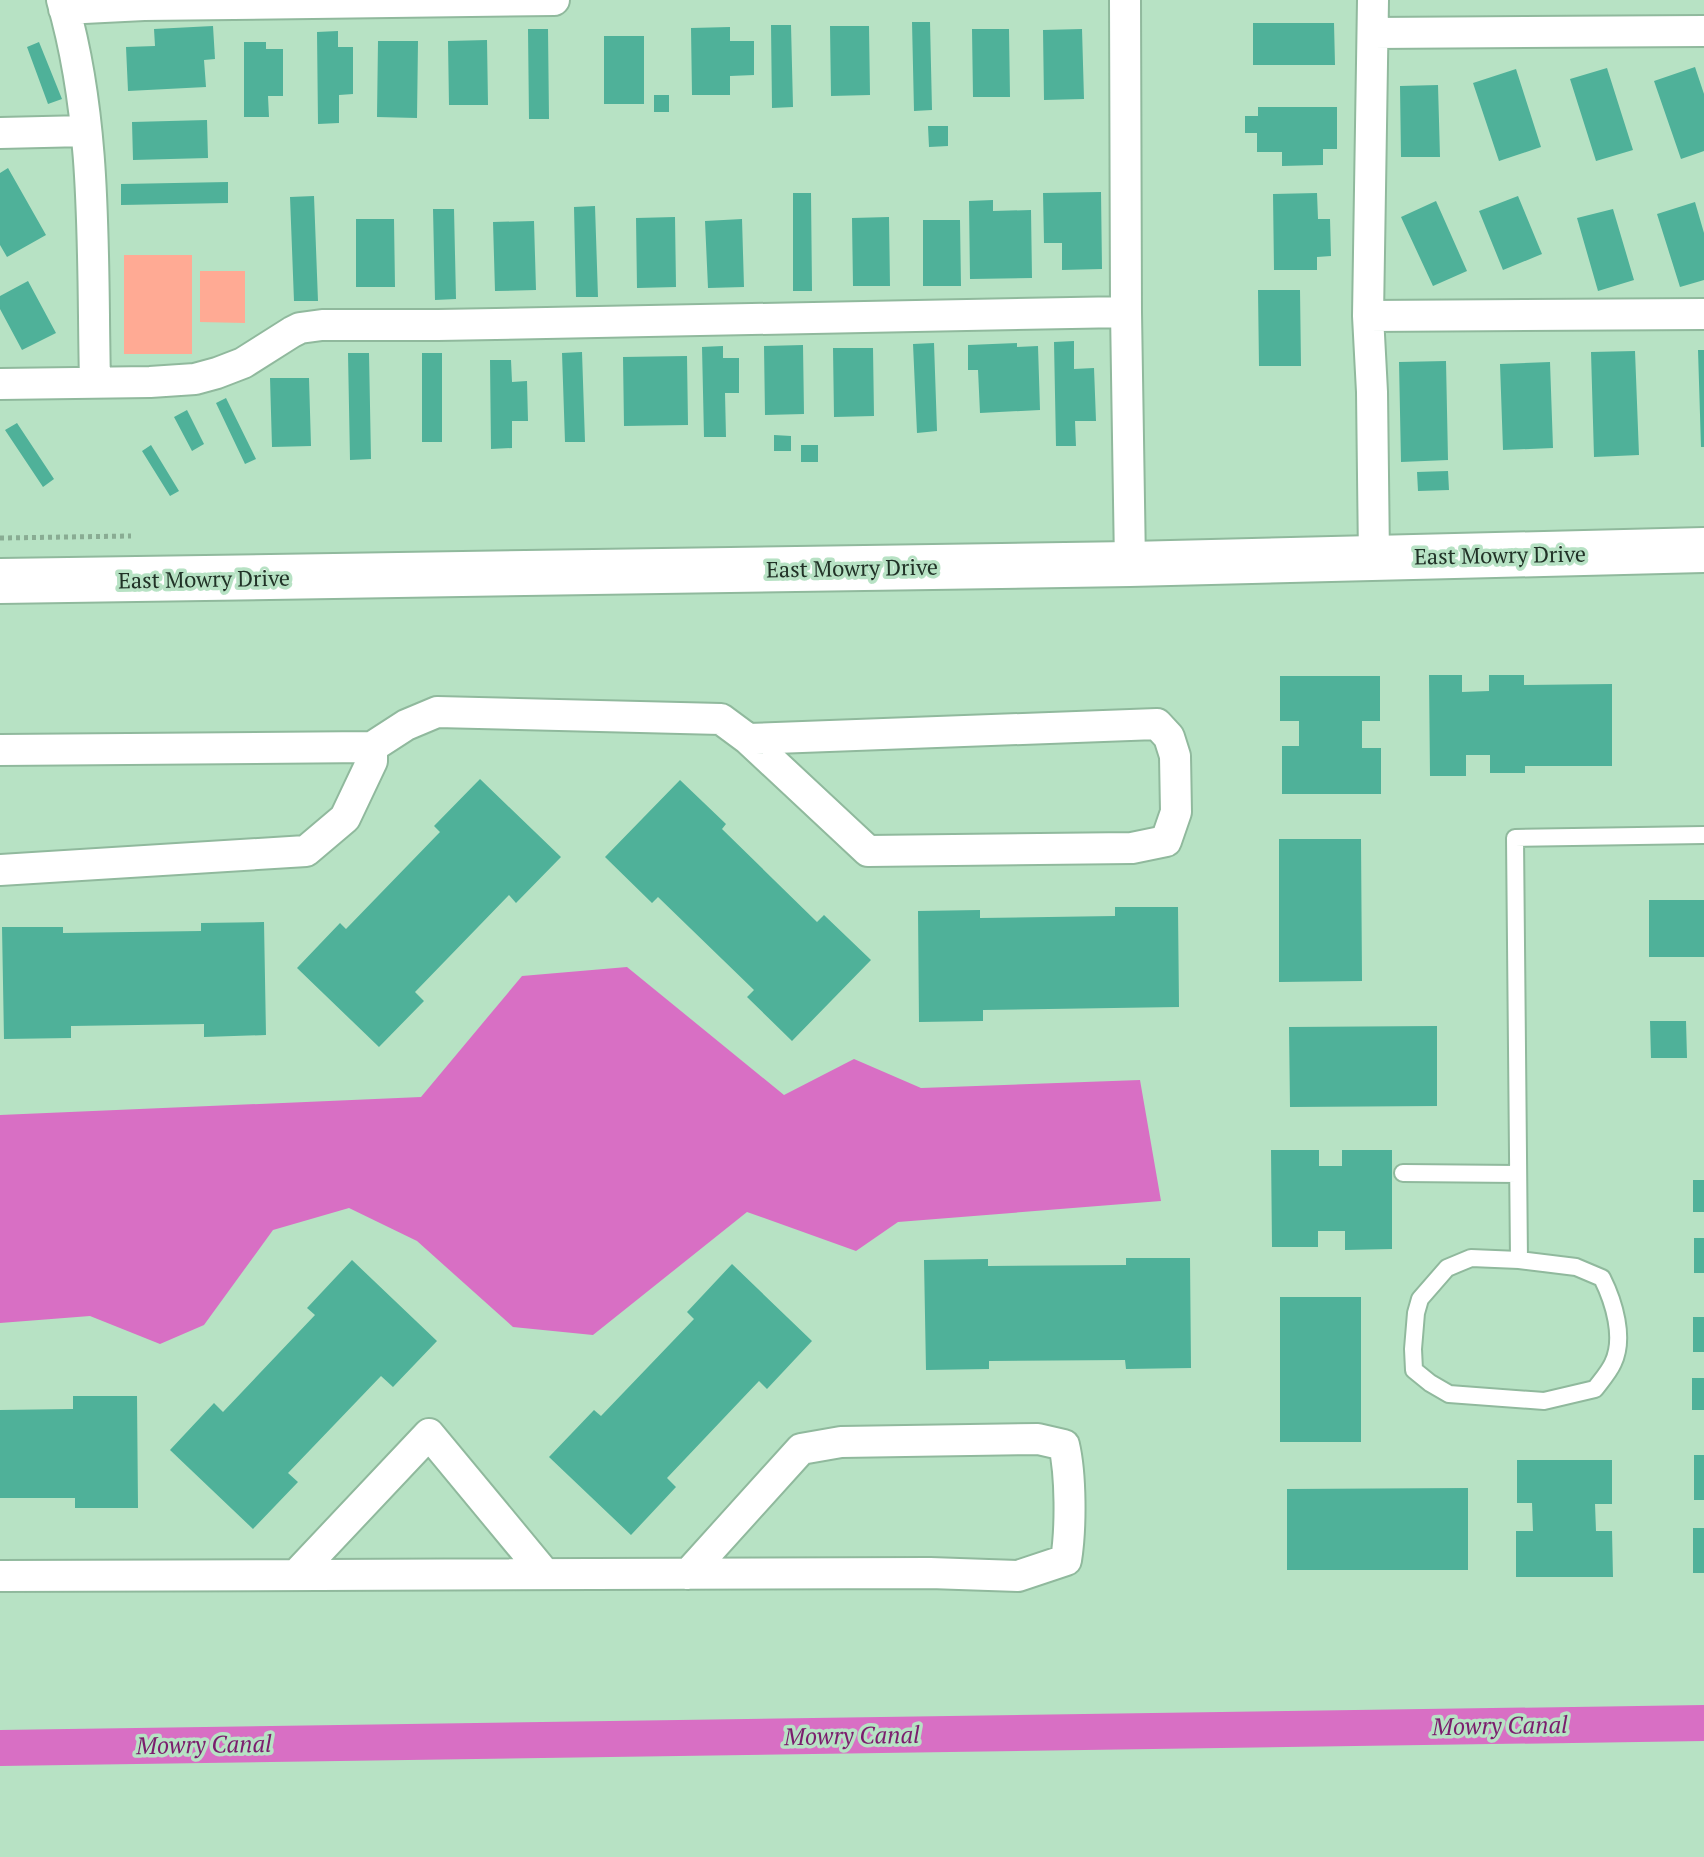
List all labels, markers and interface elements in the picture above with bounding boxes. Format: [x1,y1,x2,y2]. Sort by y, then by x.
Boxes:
street label: East Mowry Drive [1414,539,1586,570]
street label: East Mowry Drive [766,552,938,583]
street label: East Mowry Drive [118,563,290,594]
water label: Mowry Canal [1431,1708,1568,1742]
water label: Mowry Canal [783,1718,920,1752]
water label: Mowry Canal [135,1727,272,1761]

